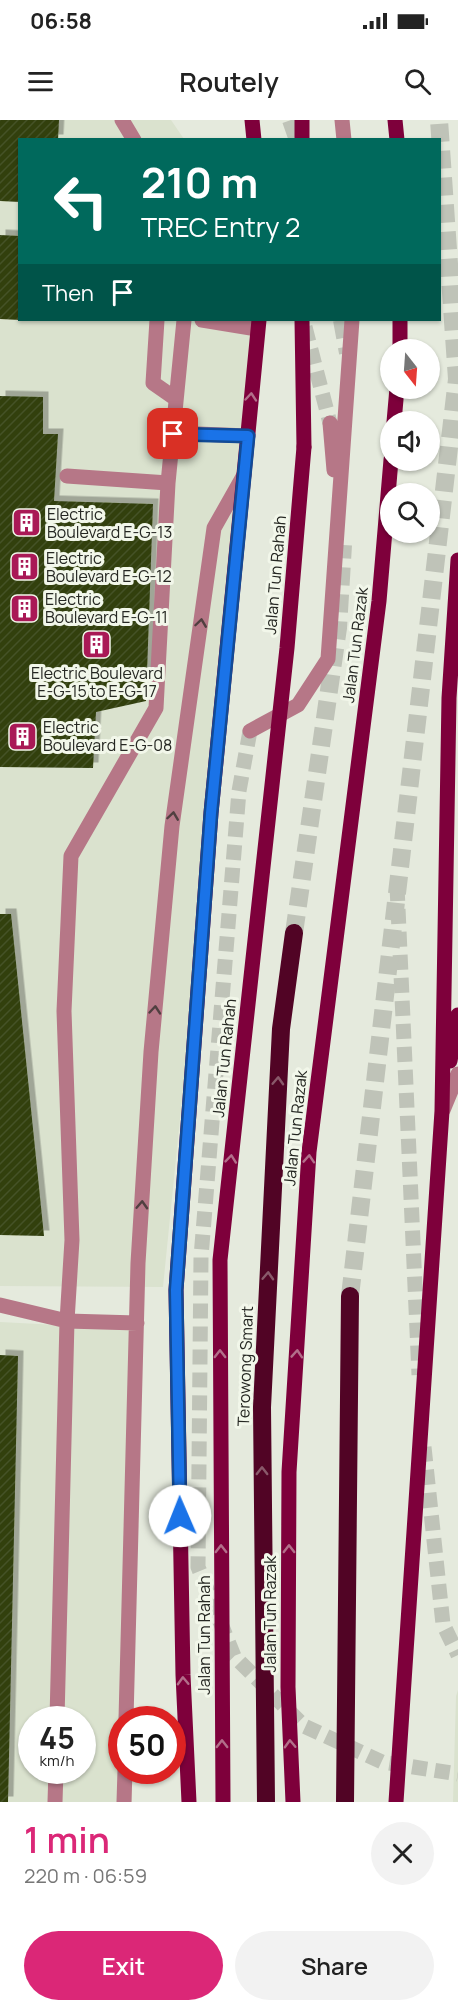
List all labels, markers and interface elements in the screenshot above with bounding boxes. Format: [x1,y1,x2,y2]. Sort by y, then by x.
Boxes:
text: 06:58 [30,6,92,36]
text: Routely [179,63,279,100]
icon: menu [24,65,57,98]
icon: search [401,65,434,98]
text: 210 m [141,153,258,211]
icon: left [42,162,120,240]
text: TREC Entry 2 [141,208,300,245]
icon: arrive [106,276,139,309]
text: Then [42,278,94,308]
north arrow [380,339,440,399]
map controls [380,339,440,543]
one-way arrow [244,392,257,401]
pin [147,408,198,459]
button: sound [380,411,440,471]
icon: arrive [156,417,189,450]
button: search [380,483,440,543]
place label: Electric Boulevard E-G-13 [47,503,172,543]
building icon: Electric Boulevard E-G-13 [10,507,42,539]
street label: Jalan Tun Rahah [259,515,291,635]
place label: Electric Boulevard E-G-12 [46,547,172,587]
building icon: Electric Boulevard E-G-12 [9,551,41,583]
street label: Jalan Tun Razak [337,585,373,704]
place label: Electric Boulevard E-G-11 [45,588,168,628]
building icon: Electric Boulevard E-G-11 [8,592,40,624]
one-way arrow [194,618,206,627]
building icon: Electric Boulevard E-G-15 to E-G-17 [81,629,113,661]
place label: Electric Boulevard E-G-15 to E-G-17 [31,662,163,702]
place label: Electric Boulevard E-G-08 [43,716,172,756]
building icon: Electric Boulevard E-G-08 [6,720,38,752]
one-way arrow [167,811,179,821]
street label: Jalan Tun Rahah [207,997,241,1119]
one-way arrow [148,1005,161,1015]
street label: Jalan Tun Razak [278,1068,312,1187]
one-way arrow [272,1076,285,1085]
one-way arrow [224,1155,237,1164]
one-way arrow [302,1155,315,1164]
one-way arrow [135,1200,148,1209]
one-way arrow [262,1271,275,1280]
street label: Terowong Smart [232,1305,258,1427]
one-way arrow [214,1349,226,1358]
one-way arrow [290,1349,303,1358]
one-way arrow [256,1466,268,1475]
position arrow [148,1484,212,1548]
one-way arrow [215,1544,227,1553]
one-way arrow [283,1544,295,1553]
street label: Jalan Tun Razak [259,1555,281,1672]
street label: Jalan Tun Rahah [193,1575,215,1695]
one-way arrow [176,1676,189,1685]
speed limit sign: 50 [108,1706,186,1784]
text: 45 [39,1717,75,1758]
one-way arrow [216,1739,228,1748]
one-way arrow [284,1739,297,1748]
text: km/h [40,1750,74,1771]
text: 1 min [24,1815,110,1864]
button: close [371,1822,434,1885]
text: 220 m · 06:59 [24,1862,147,1889]
button: Exit [24,1931,223,2000]
button: Share [235,1931,434,2000]

